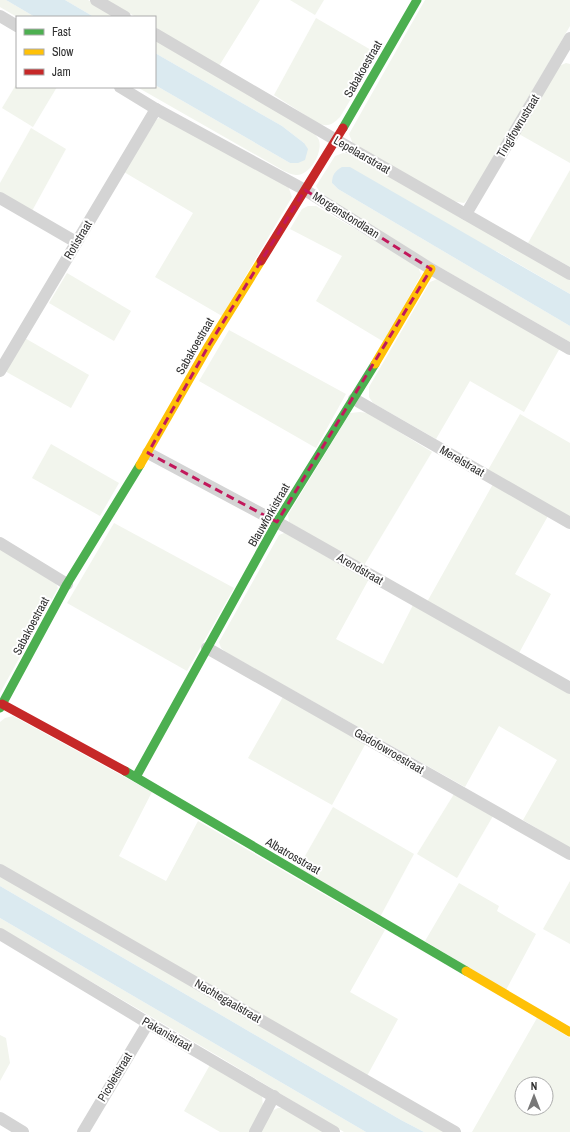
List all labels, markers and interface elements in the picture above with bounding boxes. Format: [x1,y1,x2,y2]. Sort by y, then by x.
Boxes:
legend [16,16,156,88]
text: Fast [52,24,71,40]
street label: Sabakoestraat [340,37,386,100]
text: Slow [52,44,74,60]
text: Jam [52,64,71,80]
street label: Tingifowrustraat [493,91,543,161]
street label: Lepelaarstraat [331,132,393,178]
street label: Morgenstondlaan [310,188,382,242]
street label: Rotistraat [60,217,96,262]
street label: Sabakoestraat [172,314,218,377]
street label: Merelstraat [437,442,488,480]
street label: Blauwforkistraat [244,480,294,550]
street label: Arendstraat [333,549,386,589]
street label: Sabakoestraat [9,594,53,658]
street label: Gadofowroestraat [351,725,427,778]
street label: Albatrosstraat [262,833,324,878]
street label: Nachtegaalstraat [192,975,264,1027]
street label: Pakanistraat [139,1013,195,1055]
street label: Picoletstraat [94,1049,136,1105]
north arrow [514,1076,554,1116]
text: N [531,1079,537,1093]

